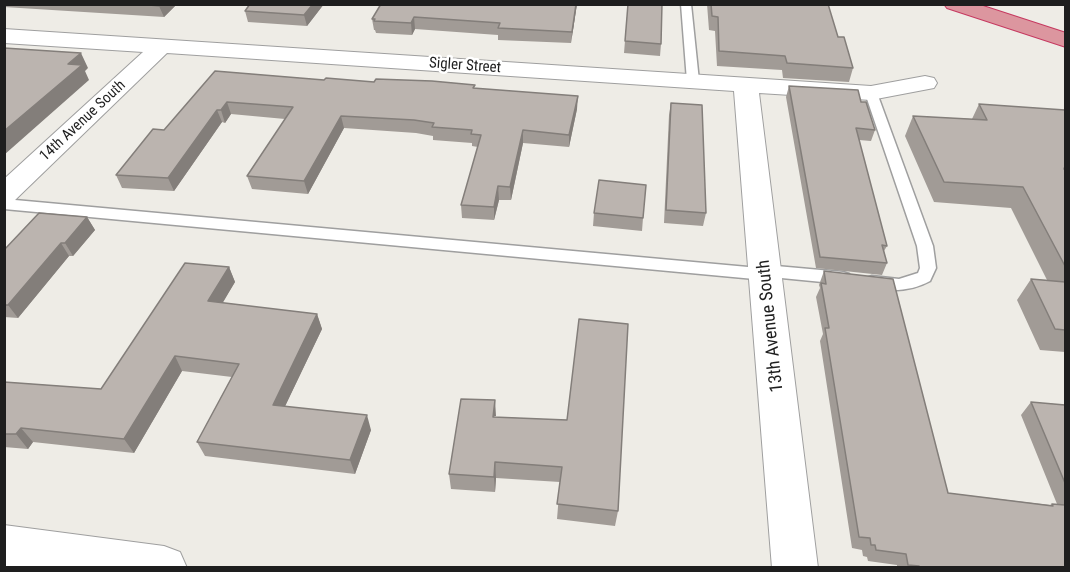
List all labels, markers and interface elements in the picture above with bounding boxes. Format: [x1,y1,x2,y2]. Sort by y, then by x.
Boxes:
street label: Sigler Street [428,55,502,77]
street label: 14th Avenue South [36,77,130,165]
street label: 13th Avenue South [753,259,789,393]

